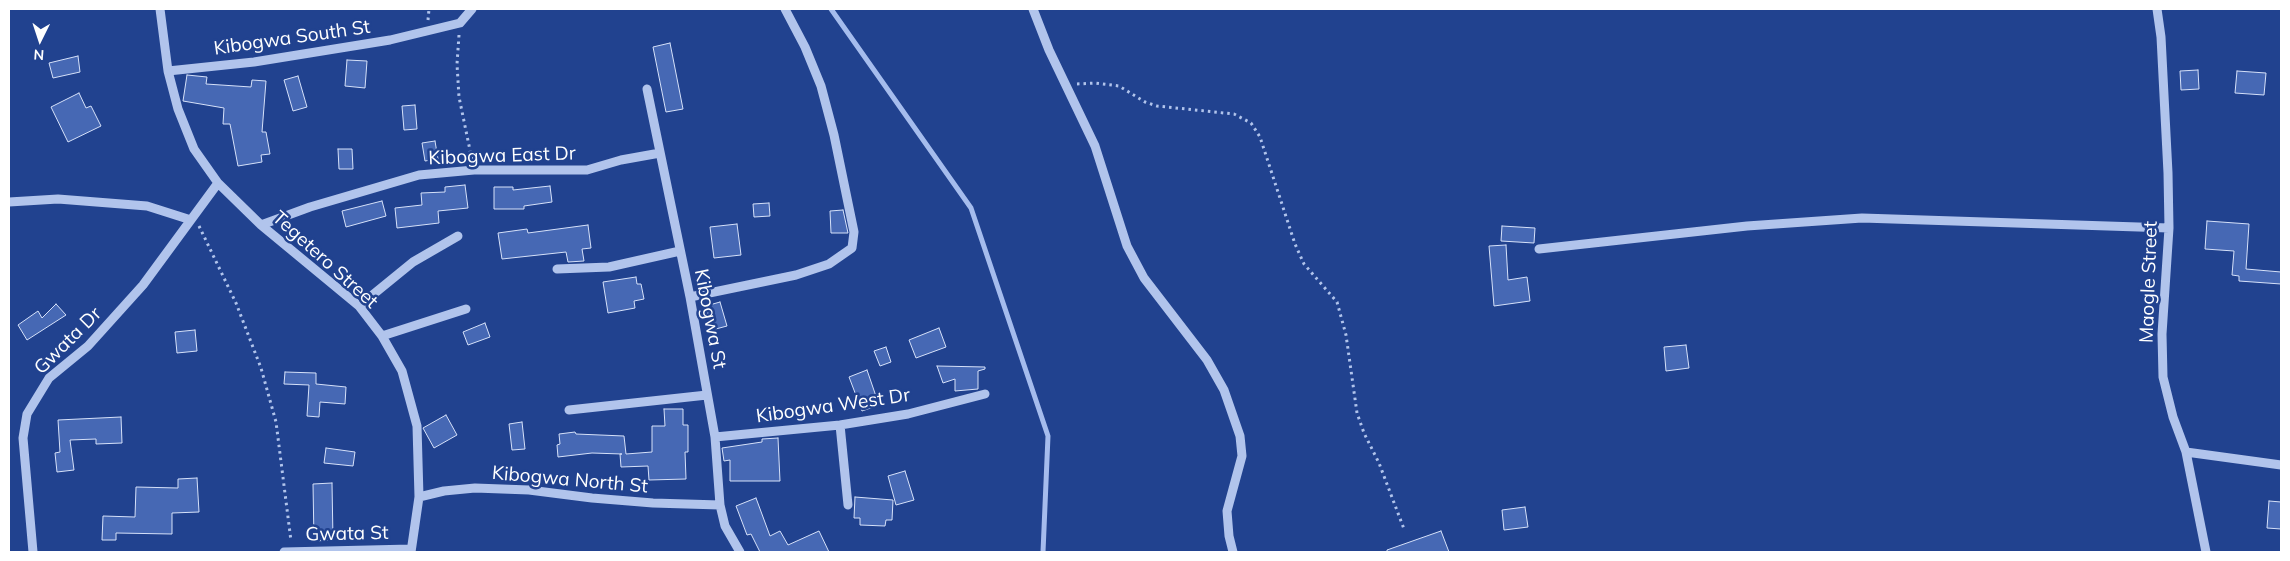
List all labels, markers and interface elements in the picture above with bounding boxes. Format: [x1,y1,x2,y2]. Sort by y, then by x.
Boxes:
north arrow [15,15,65,65]
street label: Kibogwa South St [212,16,372,60]
text: N [33,46,45,64]
street label: Kibogwa East Dr [428,142,576,170]
street label: Tegetero Street [268,207,382,313]
street label: Maogle Street [2135,220,2163,344]
street label: Kibogwa St [689,267,731,371]
street label: Gwata Dr [30,303,106,379]
street label: Kibogwa West Dr [755,384,911,428]
street label: Kibogwa North St [491,462,649,498]
street label: Gwata St [305,522,389,546]

